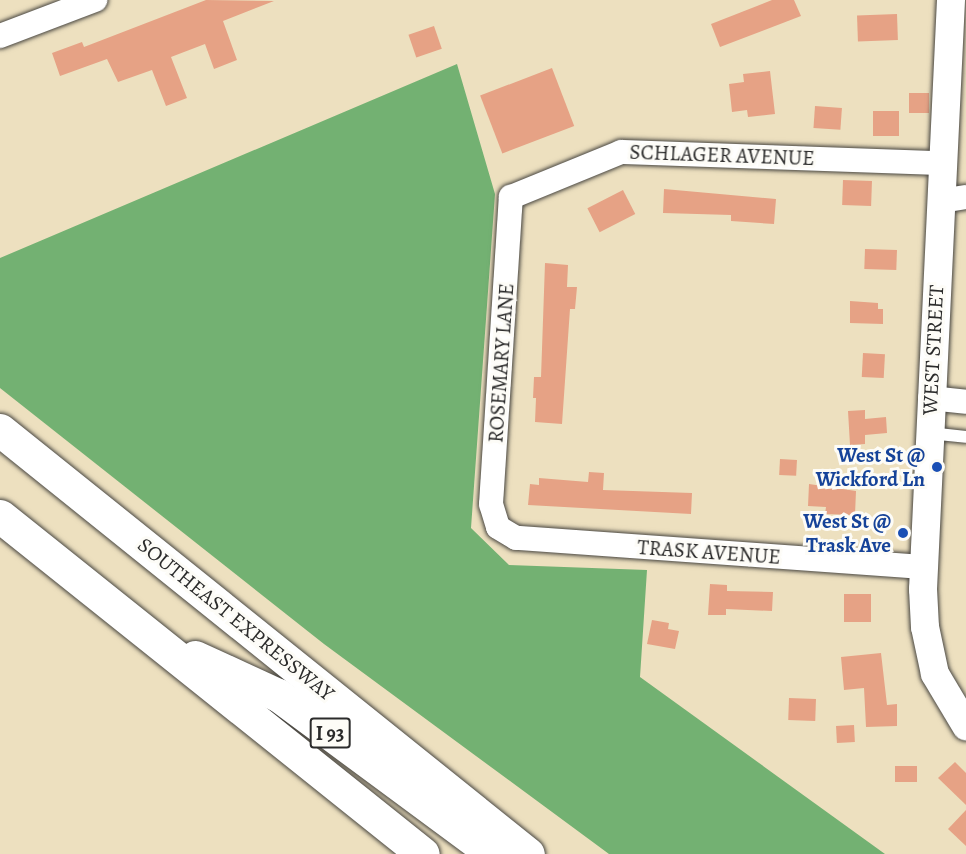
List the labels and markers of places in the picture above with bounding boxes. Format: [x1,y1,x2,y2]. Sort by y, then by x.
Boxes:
place label: West St @ Wickford Ln [816,442,925,492]
marker: West St @ Wickford Ln [930,460,944,474]
place label: West St @ Trask Ave [803,508,891,558]
marker: West St @ Trask Ave [896,526,910,540]

